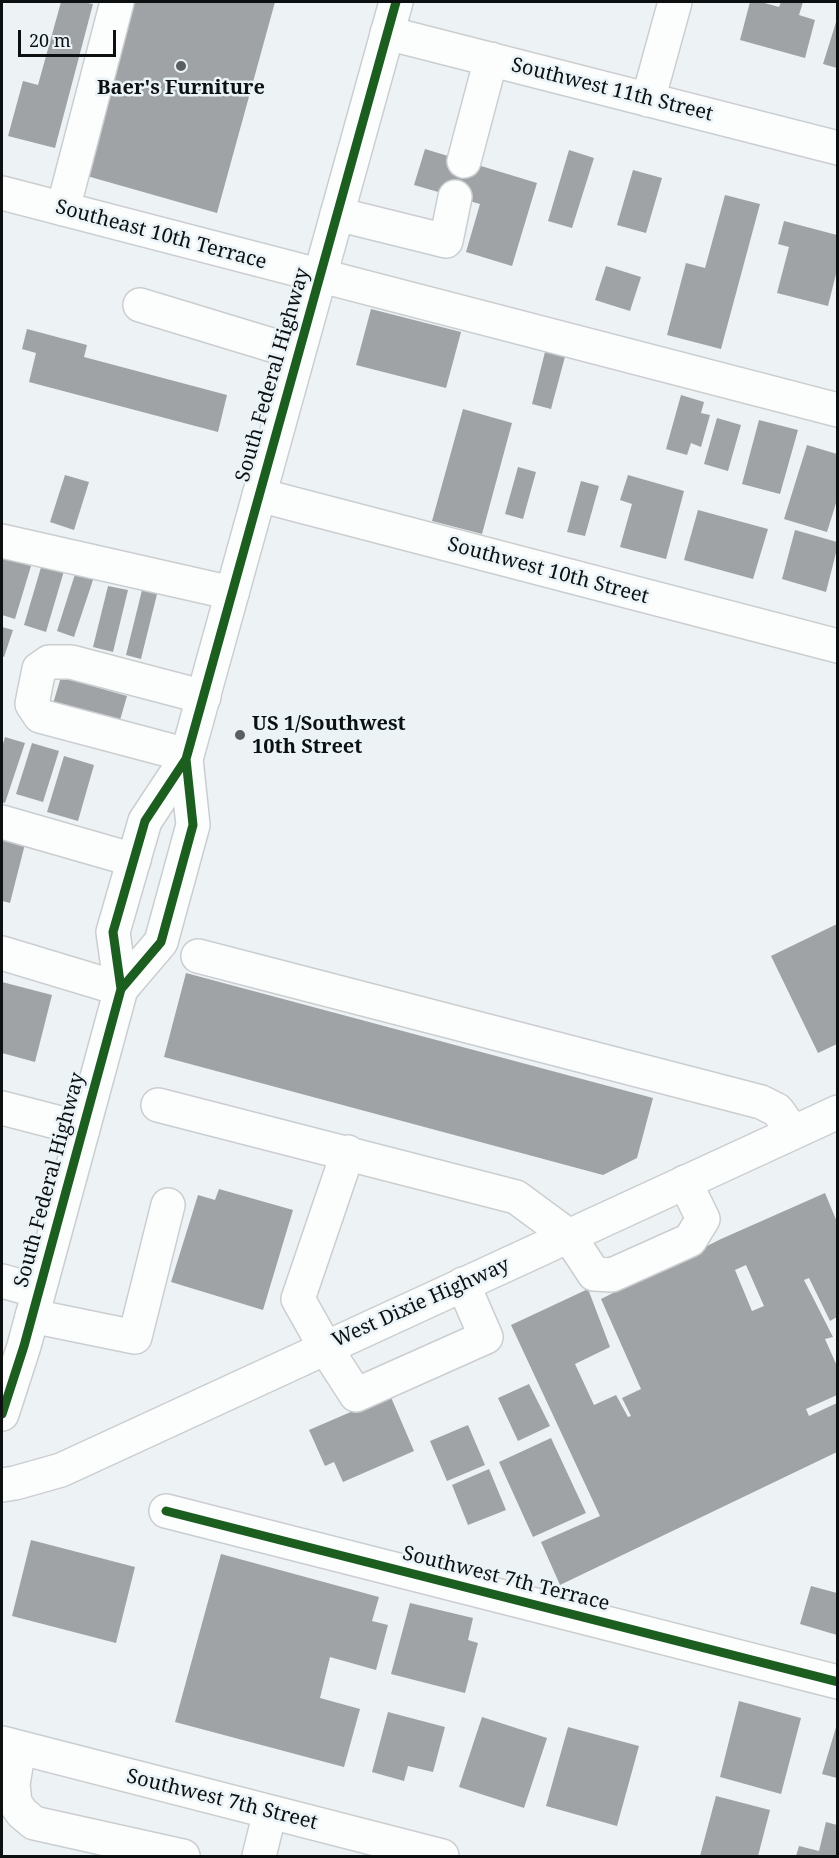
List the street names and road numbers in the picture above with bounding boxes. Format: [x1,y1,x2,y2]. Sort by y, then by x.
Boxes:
street label: Southwest 11th Street [509,53,715,127]
street label: Southeast 10th Terrace [53,195,269,275]
street label: South Federal Highway [231,265,315,485]
street label: Southwest 10th Street [445,533,651,609]
street label: South Federal Highway [10,1070,90,1290]
street label: West Dixie Highway [329,1253,513,1353]
street label: Southwest 7th Terrace [400,1542,612,1616]
street label: Southwest 7th Street [124,1765,320,1835]

